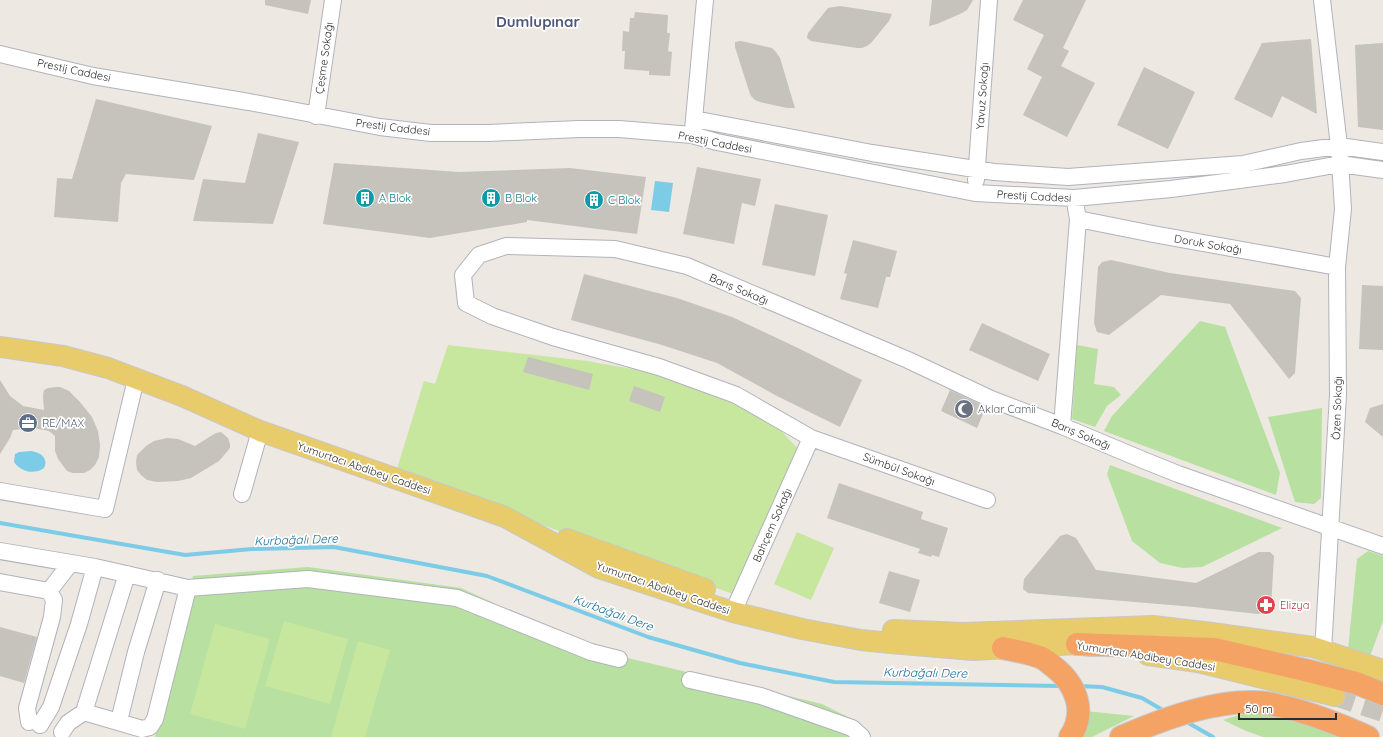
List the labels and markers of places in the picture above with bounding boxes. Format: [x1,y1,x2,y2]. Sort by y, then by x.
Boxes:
building icon: A Blok [354,187,376,209]
building icon: B Blok [480,187,502,209]
building icon: C Blok [583,189,605,211]
place label: A Blok [379,191,411,205]
place label: B Blok [505,191,537,205]
place label: C Blok [608,193,640,207]
mosque icon: Aklar Camii [953,398,975,420]
place label: Aklar Camii [978,402,1036,416]
office icon: RE/MAX [17,412,39,434]
place label: RE/MAX [42,416,85,430]
pharmacy icon: Elizya [1255,594,1277,616]
place label: Elizya [1280,598,1309,612]

